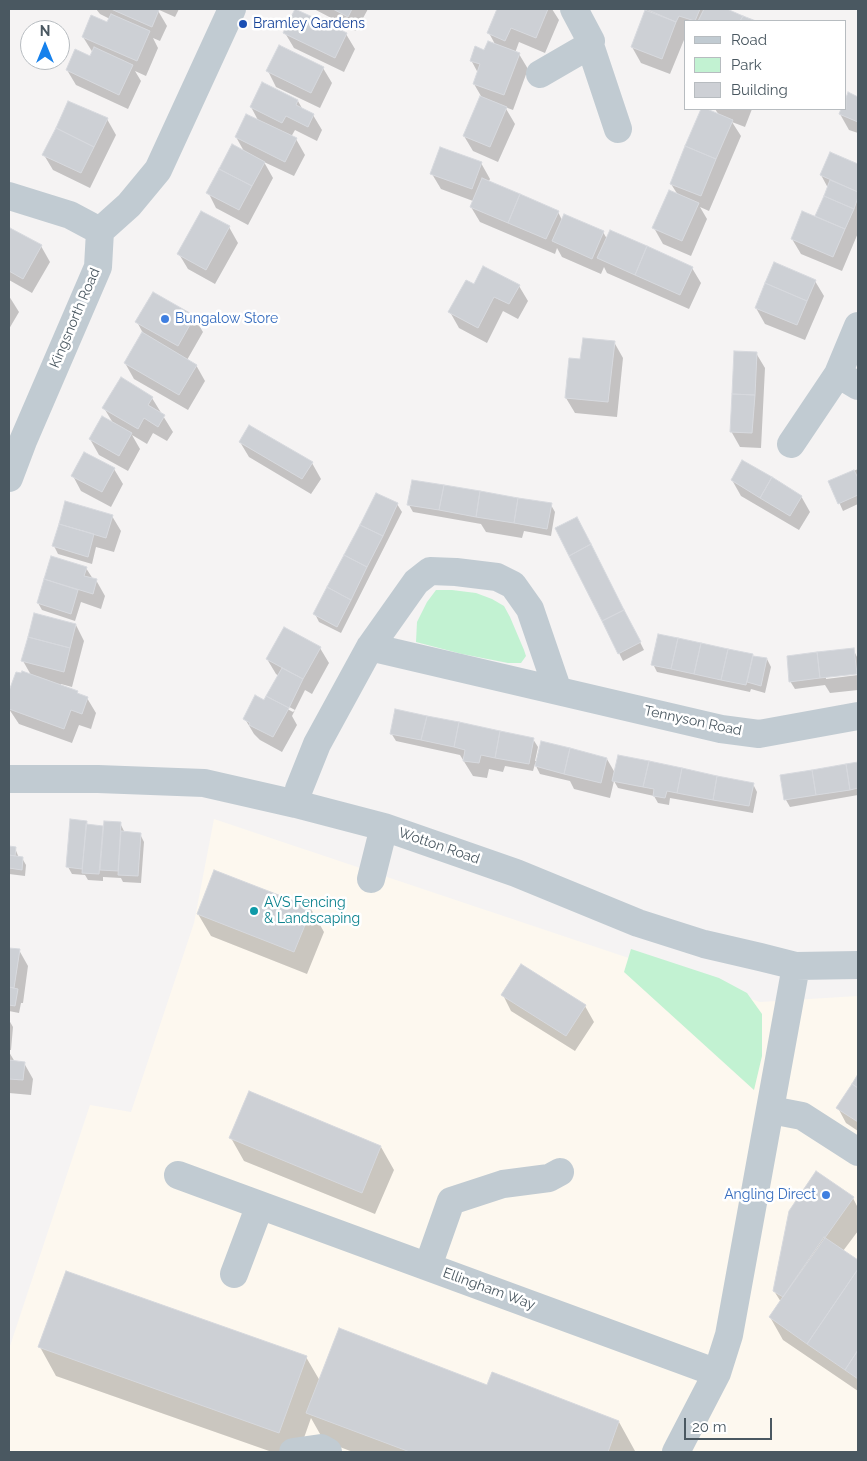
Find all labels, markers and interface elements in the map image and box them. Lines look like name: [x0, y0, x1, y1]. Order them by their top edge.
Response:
place label: Bramley Gardens: [253, 16, 365, 32]
marker: Bramley Gardens: [237, 18, 249, 30]
north arrow: [20, 20, 70, 70]
legend: [684, 20, 847, 110]
text: N: [40, 23, 50, 39]
text: Road: [731, 31, 767, 49]
text: Park: [731, 56, 762, 74]
text: Building: [731, 81, 788, 99]
street label: Kingsnorth Road: [46, 265, 104, 371]
place label: Bungalow Store: [175, 311, 278, 327]
marker: Bungalow Store: [159, 313, 171, 325]
street label: Tennyson Road: [643, 702, 743, 740]
street label: Wotton Road: [396, 824, 482, 868]
place label: AVS Fencing & Landscaping: [264, 895, 360, 928]
marker: AVS Fencing & Landscaping: [248, 905, 260, 917]
place label: Angling Direct: [724, 1187, 816, 1203]
marker: Angling Direct: [820, 1189, 832, 1201]
street label: Ellingham Way: [440, 1264, 538, 1314]
scale bar: [687, 1408, 774, 1440]
text: 20 m: [692, 1418, 727, 1436]

